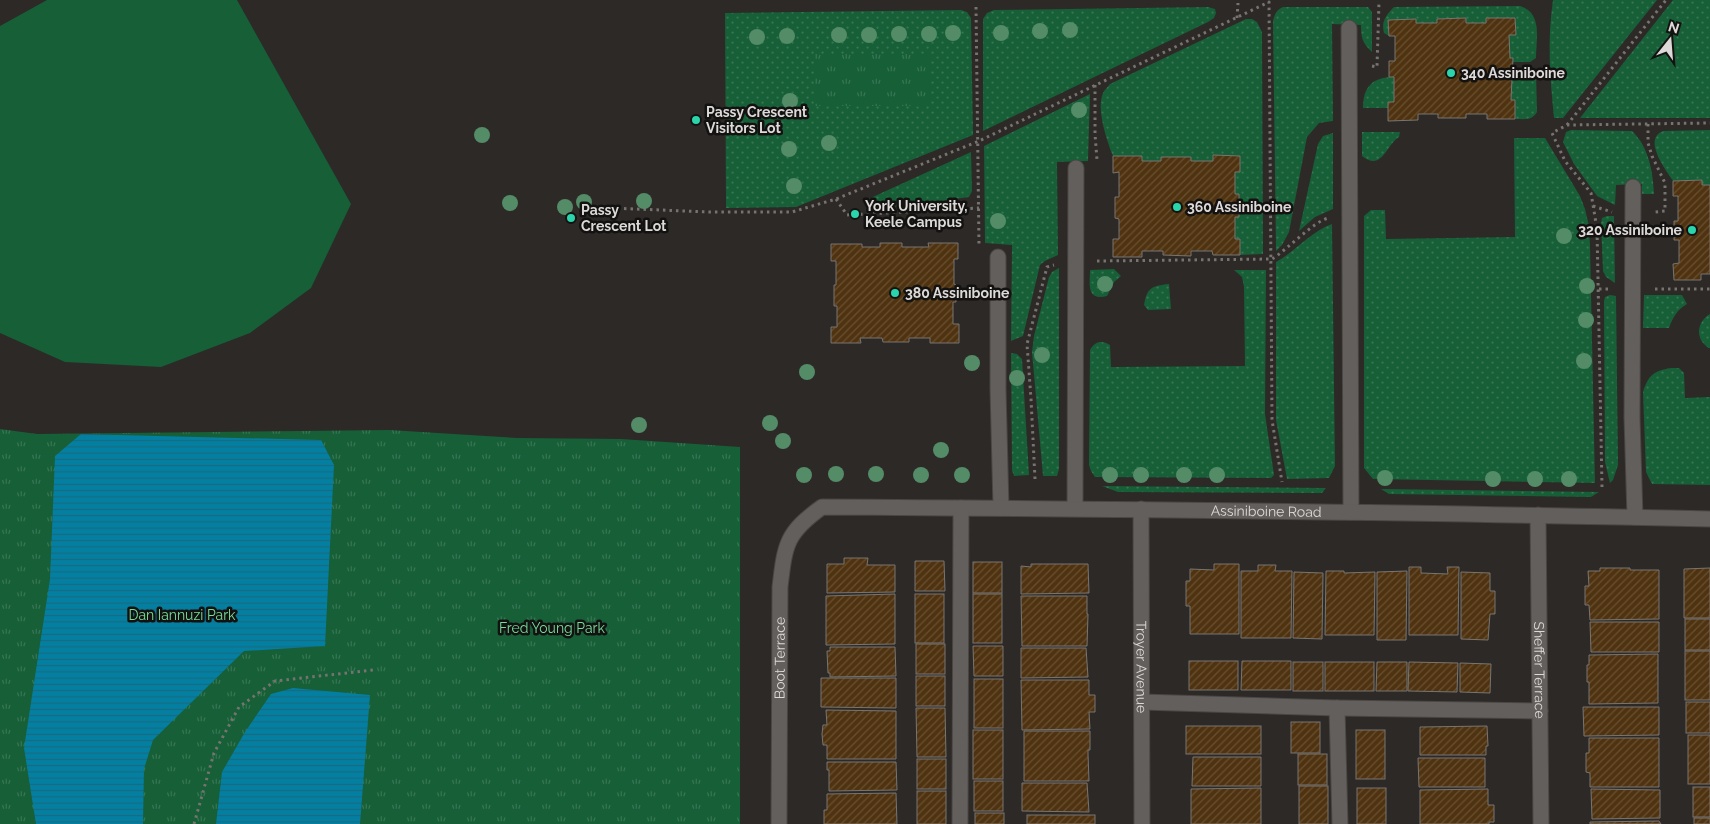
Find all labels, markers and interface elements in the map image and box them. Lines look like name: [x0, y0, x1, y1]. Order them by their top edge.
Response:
north arrow: [1645, 15, 1695, 65]
text: N: [1666, 18, 1681, 37]
place label: 340 Assiniboine: [1461, 65, 1565, 81]
marker: 340 Assiniboine: [1445, 67, 1457, 79]
place label: Passy Crescent Visitors Lot: [706, 104, 808, 136]
marker: Passy Crescent Visitors Lot: [690, 114, 702, 126]
place label: York University, Keele Campus: [865, 198, 968, 230]
place label: 360 Assiniboine: [1187, 199, 1292, 215]
marker: 360 Assiniboine: [1171, 201, 1183, 213]
place label: Passy Crescent Lot: [581, 202, 667, 234]
marker: York University, Keele Campus: [849, 208, 861, 220]
marker: Passy Crescent Lot: [565, 212, 577, 224]
place label: 320 Assiniboine: [1578, 222, 1683, 238]
marker: 320 Assiniboine: [1686, 224, 1698, 236]
place label: 380 Assiniboine: [905, 285, 1010, 301]
marker: 380 Assiniboine: [889, 287, 901, 299]
street label: Assiniboine Road: [1211, 502, 1322, 520]
park label: Dan Iannuzi Park: [128, 607, 236, 623]
street label: Boot Terrace: [772, 617, 788, 699]
park label: Fred Young Park: [499, 620, 606, 636]
street label: Troyer Avenue: [1133, 621, 1150, 713]
street label: Sheffer Terrace: [1531, 621, 1548, 719]

